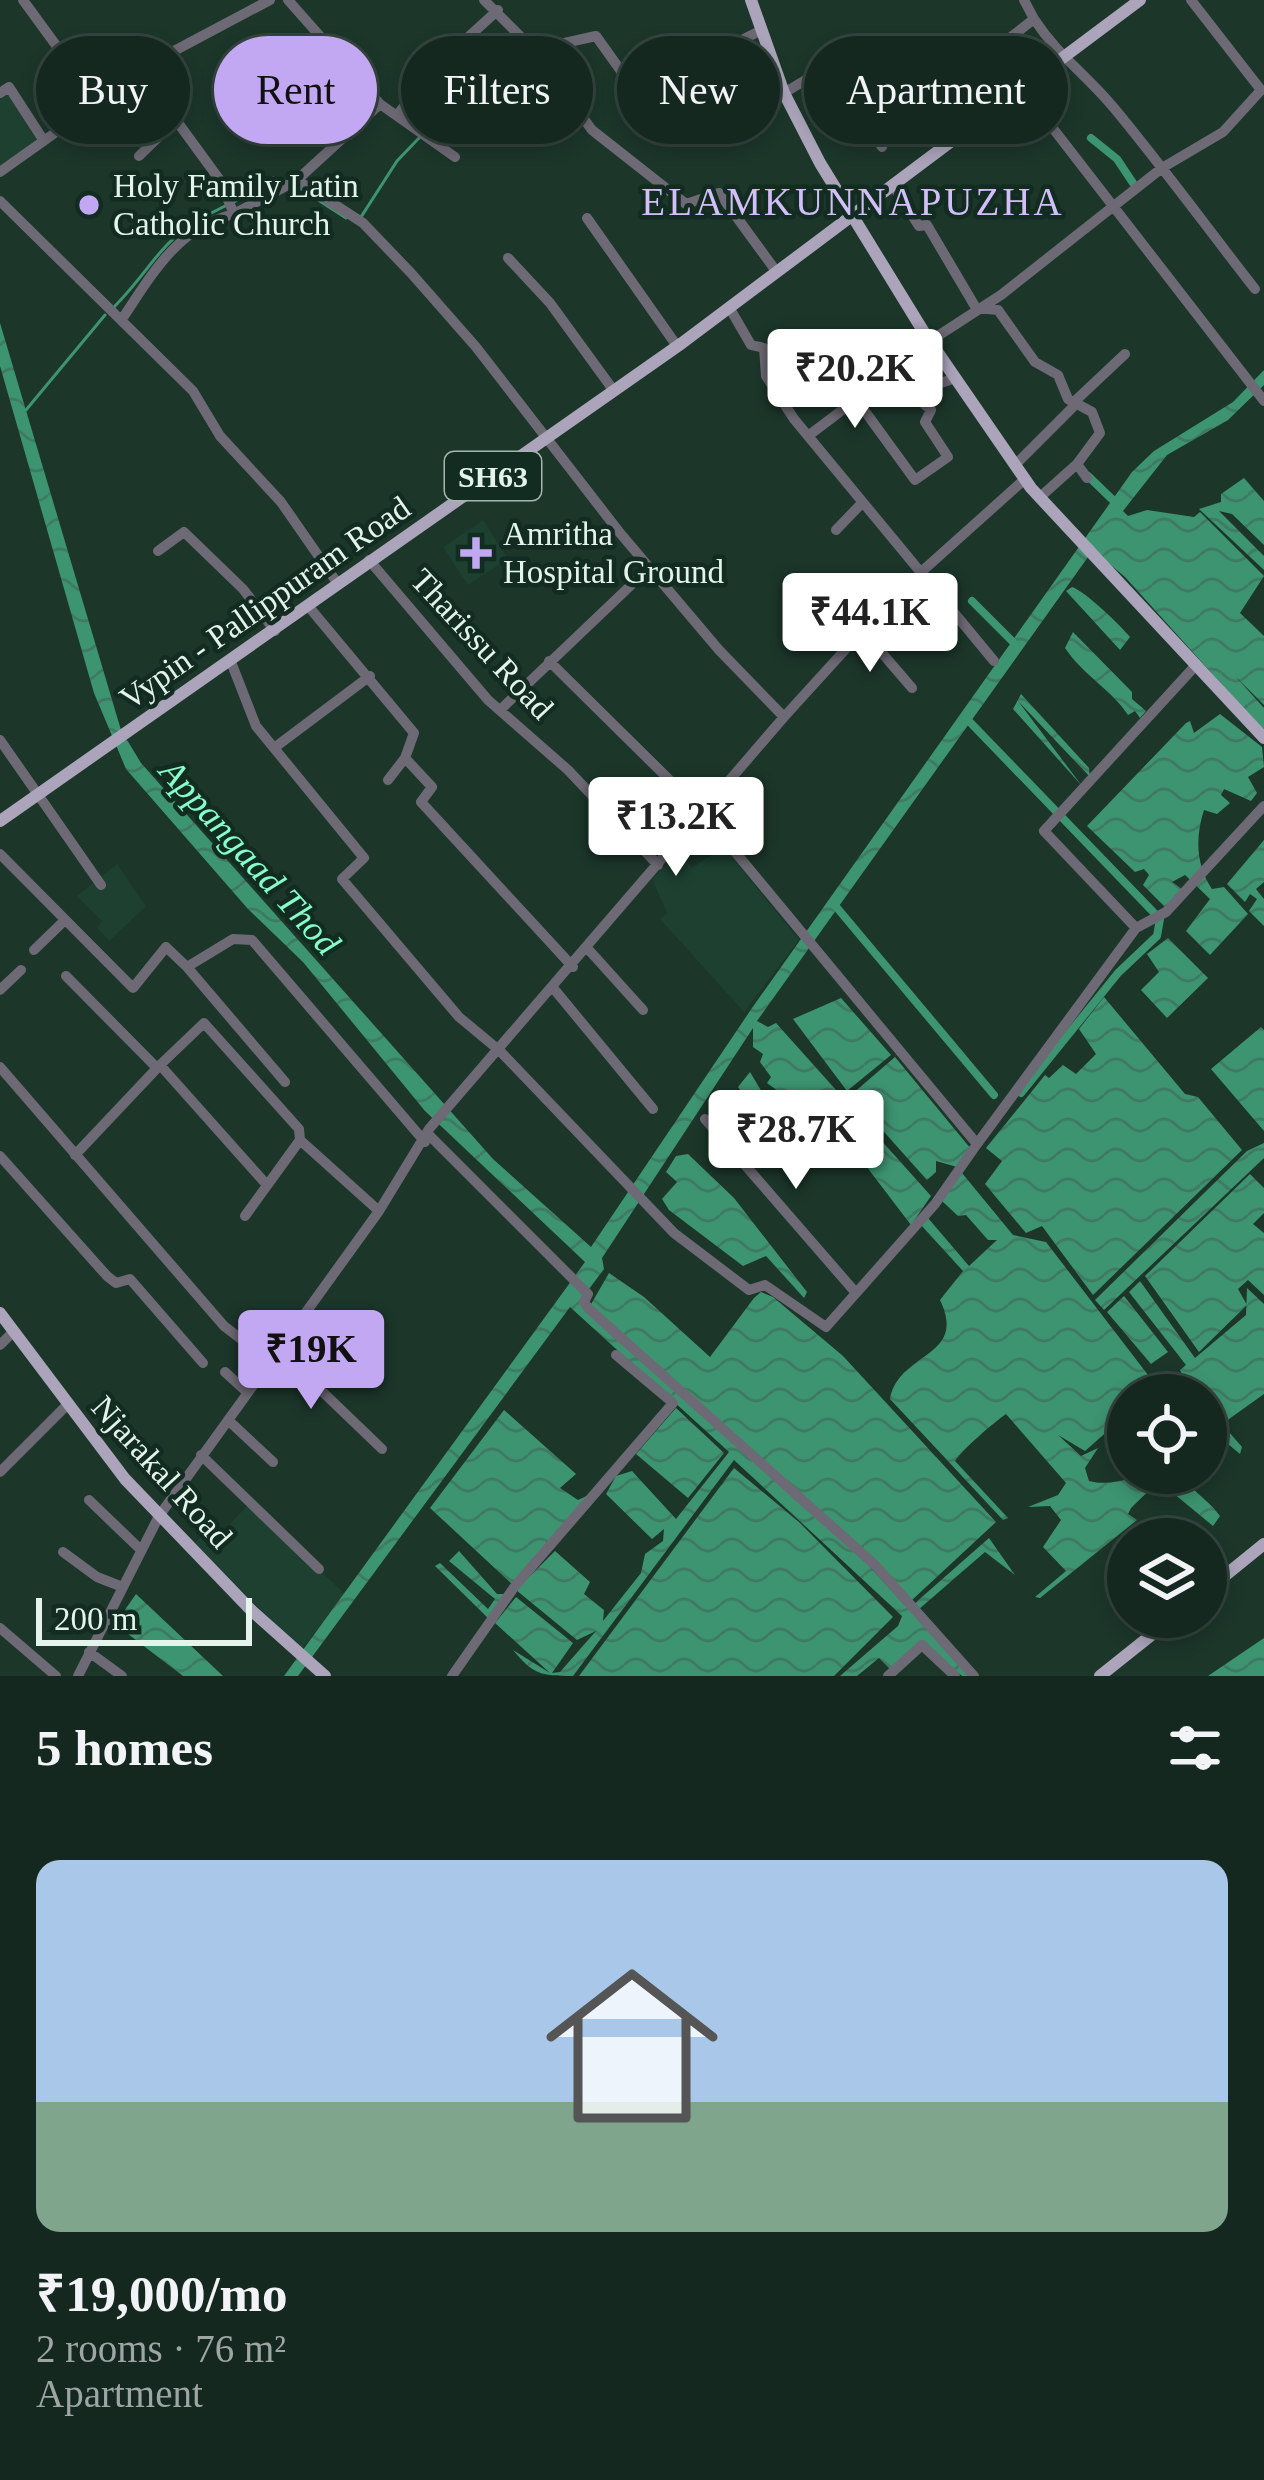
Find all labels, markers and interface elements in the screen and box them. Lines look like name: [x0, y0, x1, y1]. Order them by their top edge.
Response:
chip: Buy: [36, 36, 190, 144]
chip: Rent: [214, 36, 377, 144]
chip: Filters: [401, 36, 593, 144]
chip: New: [617, 36, 780, 144]
chip: Apartment: [804, 36, 1068, 144]
place label: Holy Family Latin Catholic Church: [113, 168, 359, 242]
district label: ELAMKUNNAPUZHA: [641, 180, 1065, 223]
marker: Holy Family Latin Catholic Church: [76, 192, 102, 218]
pin: ₹20.2K: [757, 329, 953, 431]
text: ₹20.2K: [795, 346, 915, 389]
road number: SH63: [445, 452, 541, 500]
street label: Vypin - Pallippuram Road: [113, 489, 417, 717]
place label: Amritha Hospital Ground: [503, 516, 724, 590]
marker: Amritha Hospital Ground: [460, 537, 492, 569]
street label: Tharissu Road: [404, 562, 561, 727]
pin: ₹44.1K: [772, 573, 968, 675]
text: ₹44.1K: [810, 590, 930, 633]
water label: Appangaad Thod: [150, 750, 349, 964]
pin: ₹13.2K: [578, 777, 774, 879]
text: ₹13.2K: [616, 794, 736, 837]
pin: ₹28.7K: [698, 1090, 894, 1192]
text: ₹28.7K: [736, 1107, 856, 1150]
pin: ₹19K: [240, 1310, 382, 1412]
text: ₹19K: [265, 1327, 357, 1370]
map controls: [1107, 1374, 1227, 1638]
button: locate: [1107, 1374, 1227, 1494]
street label: Njarakal Road: [85, 1389, 240, 1556]
button: layers: [1107, 1518, 1227, 1638]
scale bar: [36, 1592, 252, 1645]
text: 200 m: [54, 1601, 137, 1637]
icon: filters: [1162, 1715, 1228, 1781]
text: 5 homes: [36, 1720, 213, 1776]
icon: home: [524, 1938, 740, 2154]
text: ₹19,000/mo: [36, 2266, 288, 2322]
text: 2 rooms · 76 m²: [36, 2327, 286, 2370]
text: Apartment: [36, 2372, 203, 2415]

